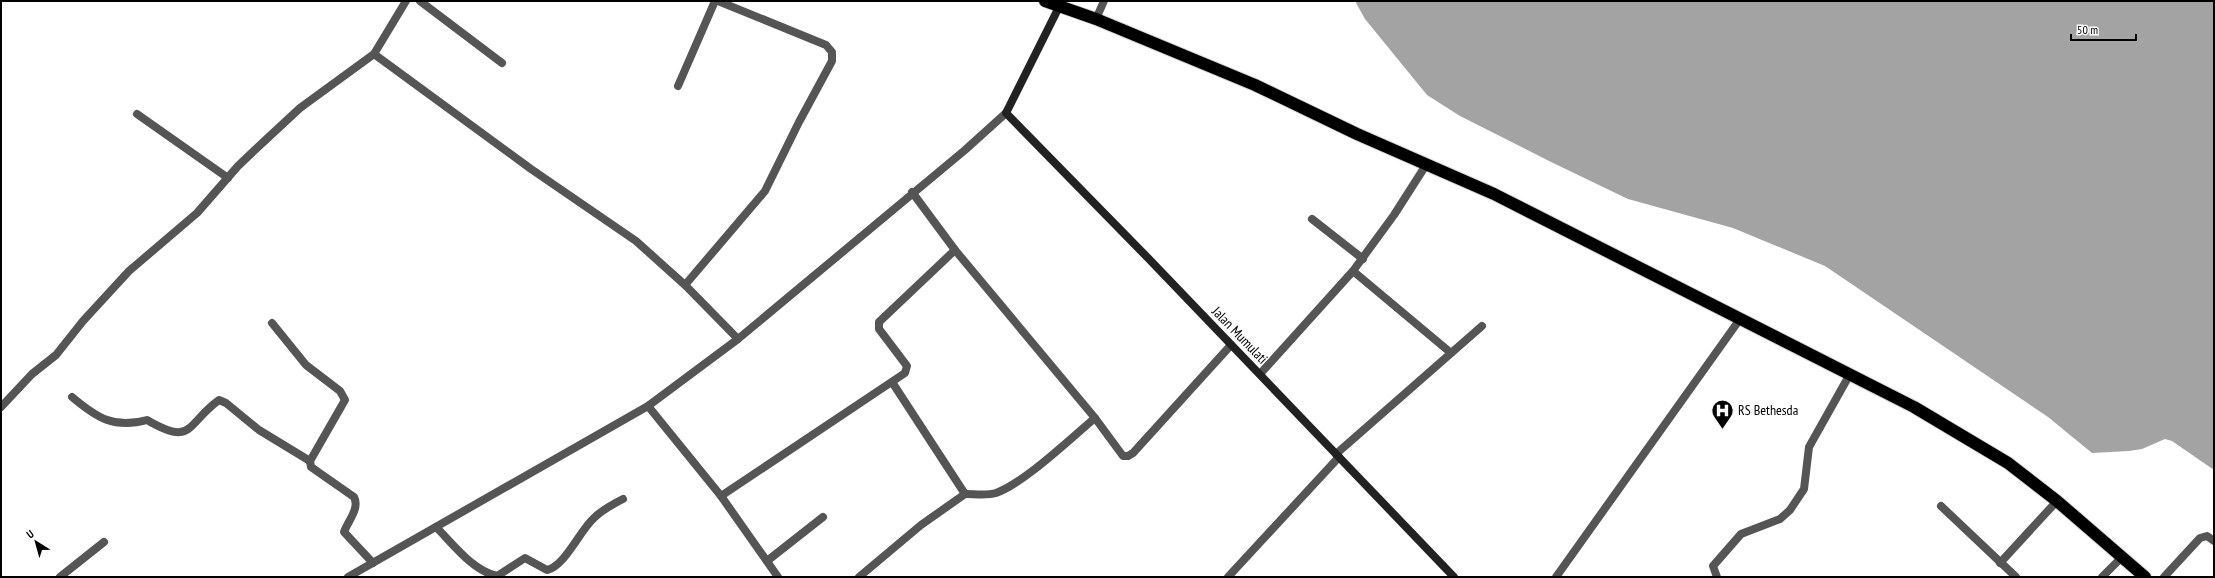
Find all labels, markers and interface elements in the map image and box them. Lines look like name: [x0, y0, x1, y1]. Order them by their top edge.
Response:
scale bar: [2071, 16, 2136, 42]
text: 50 m: [2077, 22, 2098, 37]
street label: Jalan Mumulati: [1208, 302, 1272, 367]
hospital icon: RS Bethesda: [1709, 397, 1735, 430]
place label: RS Bethesda: [1738, 401, 1798, 419]
north arrow: [16, 522, 56, 562]
text: U: [24, 527, 37, 541]

